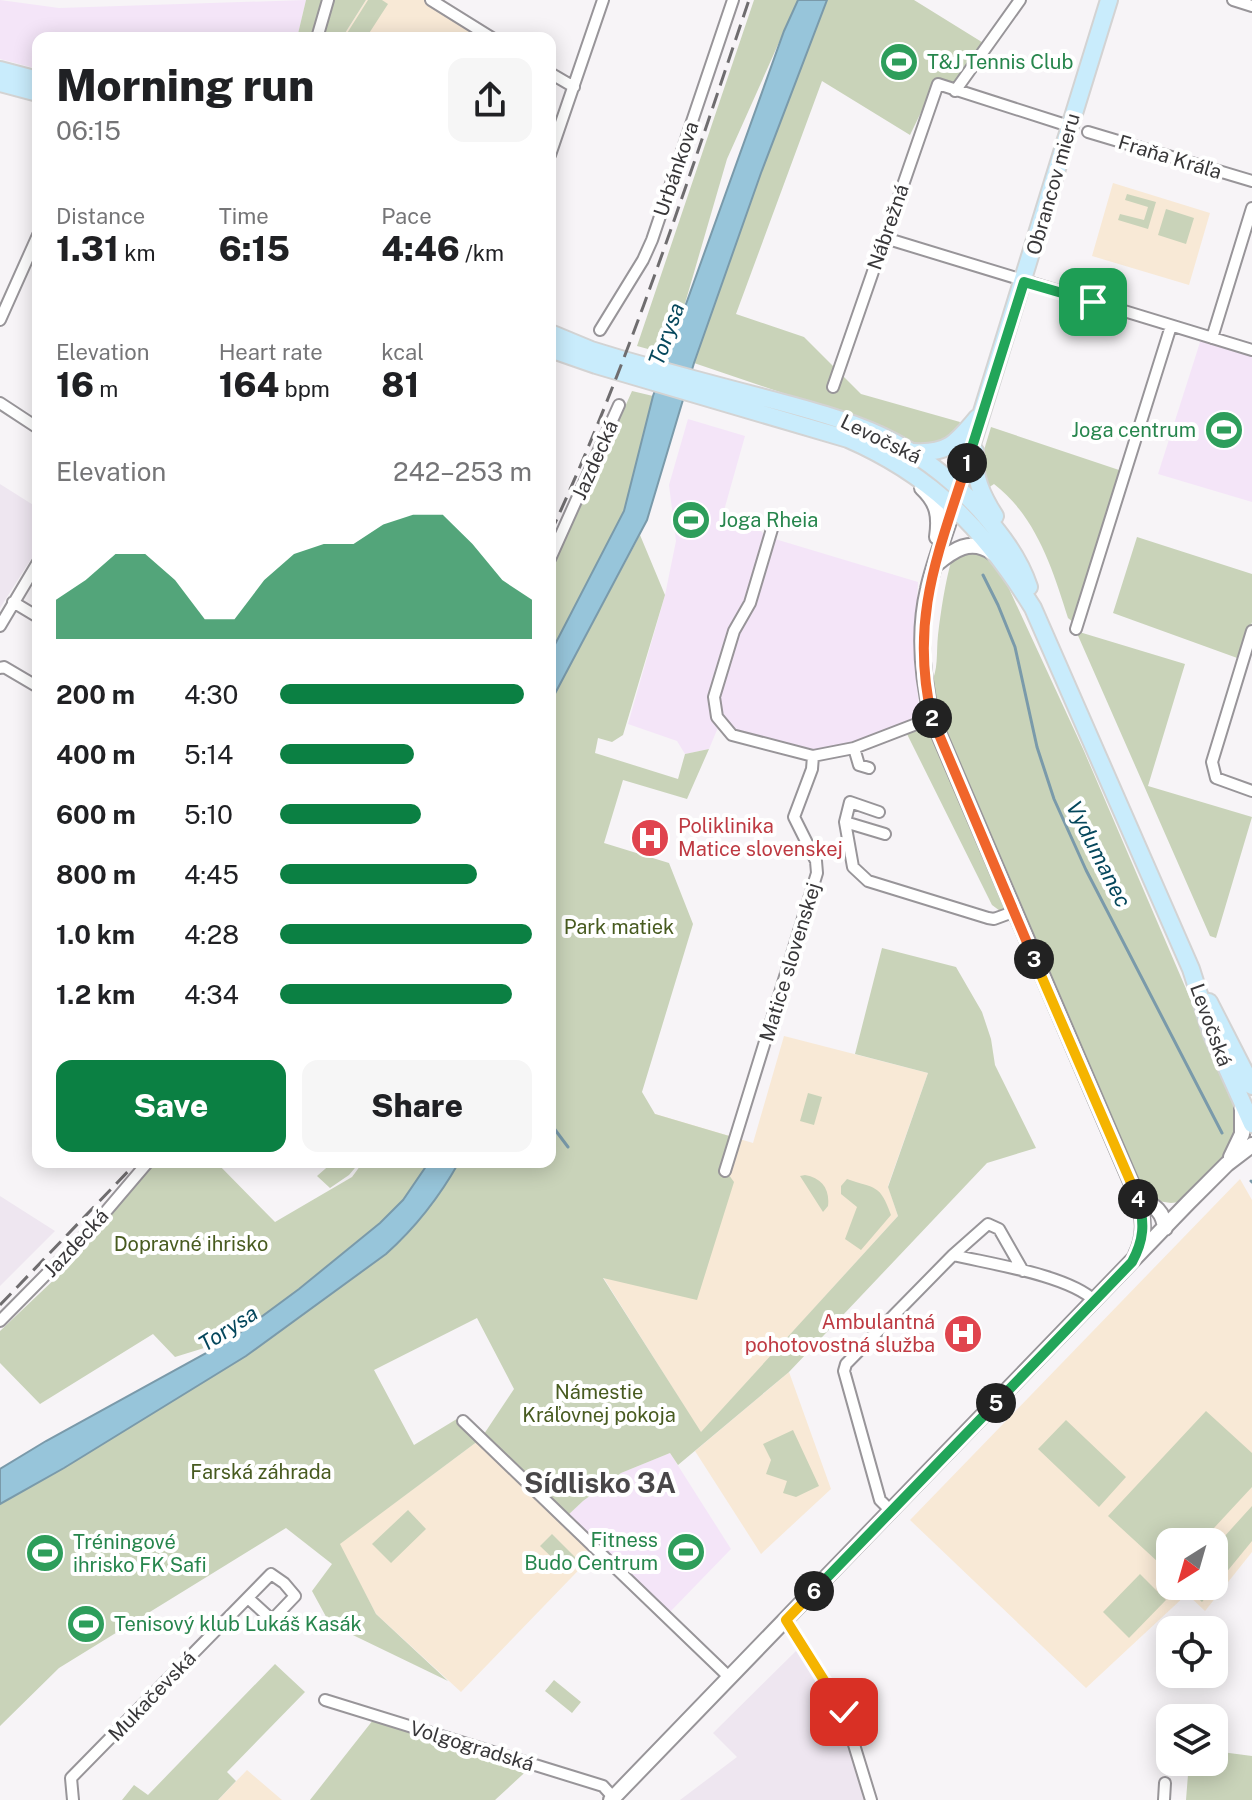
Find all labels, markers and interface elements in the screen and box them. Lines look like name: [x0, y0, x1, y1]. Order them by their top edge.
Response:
sports icon: T&J Tennis Club: [878, 41, 920, 83]
place label: T&J Tennis Club: [927, 50, 1074, 74]
button: share: [448, 58, 532, 142]
text: Morning run: [56, 59, 314, 111]
street label: Obrancov mieru: [1021, 110, 1085, 258]
text: 06:15: [56, 115, 121, 146]
street label: Urbánkova: [649, 118, 703, 220]
street label: Fraňa Kráľa: [1115, 130, 1225, 184]
street label: Nábrežná: [862, 181, 914, 273]
text: Distance: [56, 203, 145, 229]
text: Time: [219, 203, 269, 229]
text: Pace: [381, 203, 432, 229]
text: 1.31: [56, 229, 119, 269]
text: 6:15: [219, 229, 290, 269]
text: 4:46: [381, 229, 460, 269]
text: km: [119, 240, 156, 266]
text: /km: [460, 240, 504, 266]
pin: [1059, 268, 1127, 336]
icon: arrive: [1071, 280, 1115, 324]
water label: Torysa: [643, 299, 689, 369]
text: Elevation: [56, 339, 149, 365]
text: Heart rate: [219, 339, 323, 365]
text: kcal: [381, 339, 424, 365]
text: 16: [56, 365, 94, 405]
text: 164: [219, 365, 279, 405]
text: 81: [381, 365, 419, 405]
text: m: [94, 376, 118, 402]
text: bpm: [279, 376, 330, 402]
street label: Levočská: [837, 409, 925, 469]
sports icon: Joga centrum: [1203, 409, 1245, 451]
street label: Jazdecká: [567, 417, 623, 503]
place label: Joga centrum: [1071, 418, 1196, 442]
pin: 1: [947, 443, 987, 483]
text: 1: [962, 450, 972, 476]
text: Elevation: [56, 456, 166, 487]
text: 242–253 m: [393, 456, 532, 487]
sports icon: Joga Rheia: [670, 499, 712, 541]
place label: Joga Rheia: [719, 508, 818, 532]
text: 200 m: [56, 679, 135, 710]
text: 4:30: [184, 679, 238, 710]
pin: 2: [912, 698, 952, 738]
text: 2: [925, 705, 939, 731]
text: 400 m: [56, 739, 136, 770]
text: 5:14: [184, 739, 233, 770]
water label: Vydumanec: [1061, 796, 1137, 912]
text: 600 m: [56, 799, 136, 830]
text: 5:10: [184, 799, 233, 830]
place label: Poliklinika Matice slovenskej: [678, 814, 843, 861]
hospital icon: Poliklinika Matice slovenskej: [629, 817, 671, 859]
text: 800 m: [56, 859, 136, 890]
text: 4:45: [184, 859, 239, 890]
street label: Matice slovenskej: [754, 880, 826, 1044]
park label: Park matiek: [564, 915, 674, 939]
text: 1.0 km: [56, 919, 135, 950]
text: 4:28: [184, 919, 239, 950]
pin: 3: [1014, 939, 1054, 979]
text: 3: [1027, 946, 1041, 972]
text: 1.2 km: [56, 979, 135, 1010]
text: 4:34: [184, 979, 239, 1010]
street label: Levočská: [1185, 980, 1237, 1070]
button: Save: [56, 1060, 286, 1152]
button: Share: [302, 1060, 532, 1152]
pin: 4: [1118, 1179, 1158, 1219]
text: 4: [1131, 1186, 1145, 1212]
street label: Jazdecká: [38, 1204, 114, 1282]
park label: Dopravné ihrisko: [114, 1232, 268, 1256]
water label: Torysa: [194, 1299, 262, 1357]
place label: Ambulantná pohotovostná služba: [745, 1310, 935, 1357]
hospital icon: Ambulantná pohotovostná služba: [942, 1313, 984, 1355]
park label: Námestie Kráľovnej pokoja: [522, 1380, 676, 1427]
pin: 5: [976, 1383, 1016, 1423]
text: 5: [989, 1390, 1003, 1416]
park label: Farská záhrada: [190, 1460, 332, 1484]
district label: Sídlisko 3A: [524, 1466, 676, 1499]
place label: Fitness Budo Centrum: [524, 1528, 658, 1575]
north arrow: [1156, 1528, 1228, 1600]
map controls: [1156, 1528, 1228, 1776]
place label: Tréningové ihrisko FK Safi: [73, 1530, 207, 1577]
sports icon: Fitness Budo Centrum: [665, 1531, 707, 1573]
sports icon: Tréningové ihrisko FK Safi: [24, 1532, 66, 1574]
pin: 6: [794, 1571, 834, 1611]
text: 6: [807, 1578, 821, 1604]
sports icon: Tenisový klub Lukáš Kasák: [65, 1603, 107, 1645]
place label: Tenisový klub Lukáš Kasák: [114, 1612, 362, 1636]
button: locate: [1156, 1616, 1228, 1688]
street label: Mukačevská: [103, 1646, 201, 1746]
pin: [810, 1678, 878, 1746]
icon: check: [822, 1690, 866, 1734]
button: layers: [1156, 1704, 1228, 1776]
street label: Volgogradská: [407, 1716, 537, 1776]

